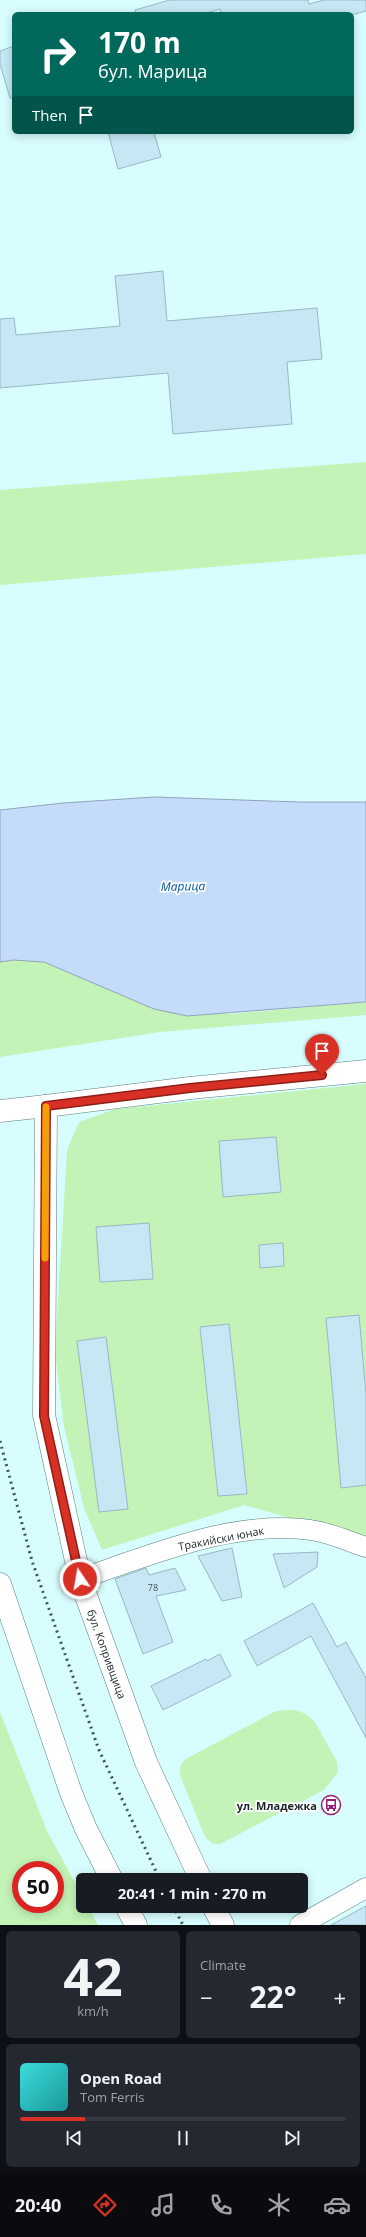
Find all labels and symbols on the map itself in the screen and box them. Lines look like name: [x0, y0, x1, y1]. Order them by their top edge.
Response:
water label: Марица: [161, 877, 206, 895]
pin: [305, 1034, 339, 1075]
street label: Тракийски юнак: [177, 1522, 266, 1554]
position arrow: [59, 1558, 101, 1600]
house number: 78: [148, 1581, 158, 1594]
street label: бул. Копривщица: [84, 1607, 130, 1701]
bus stop icon: ул. Младежка: [320, 1794, 342, 1816]
place label: ул. Младежка: [237, 1798, 317, 1813]
speed limit sign: 50: [12, 1861, 64, 1913]

